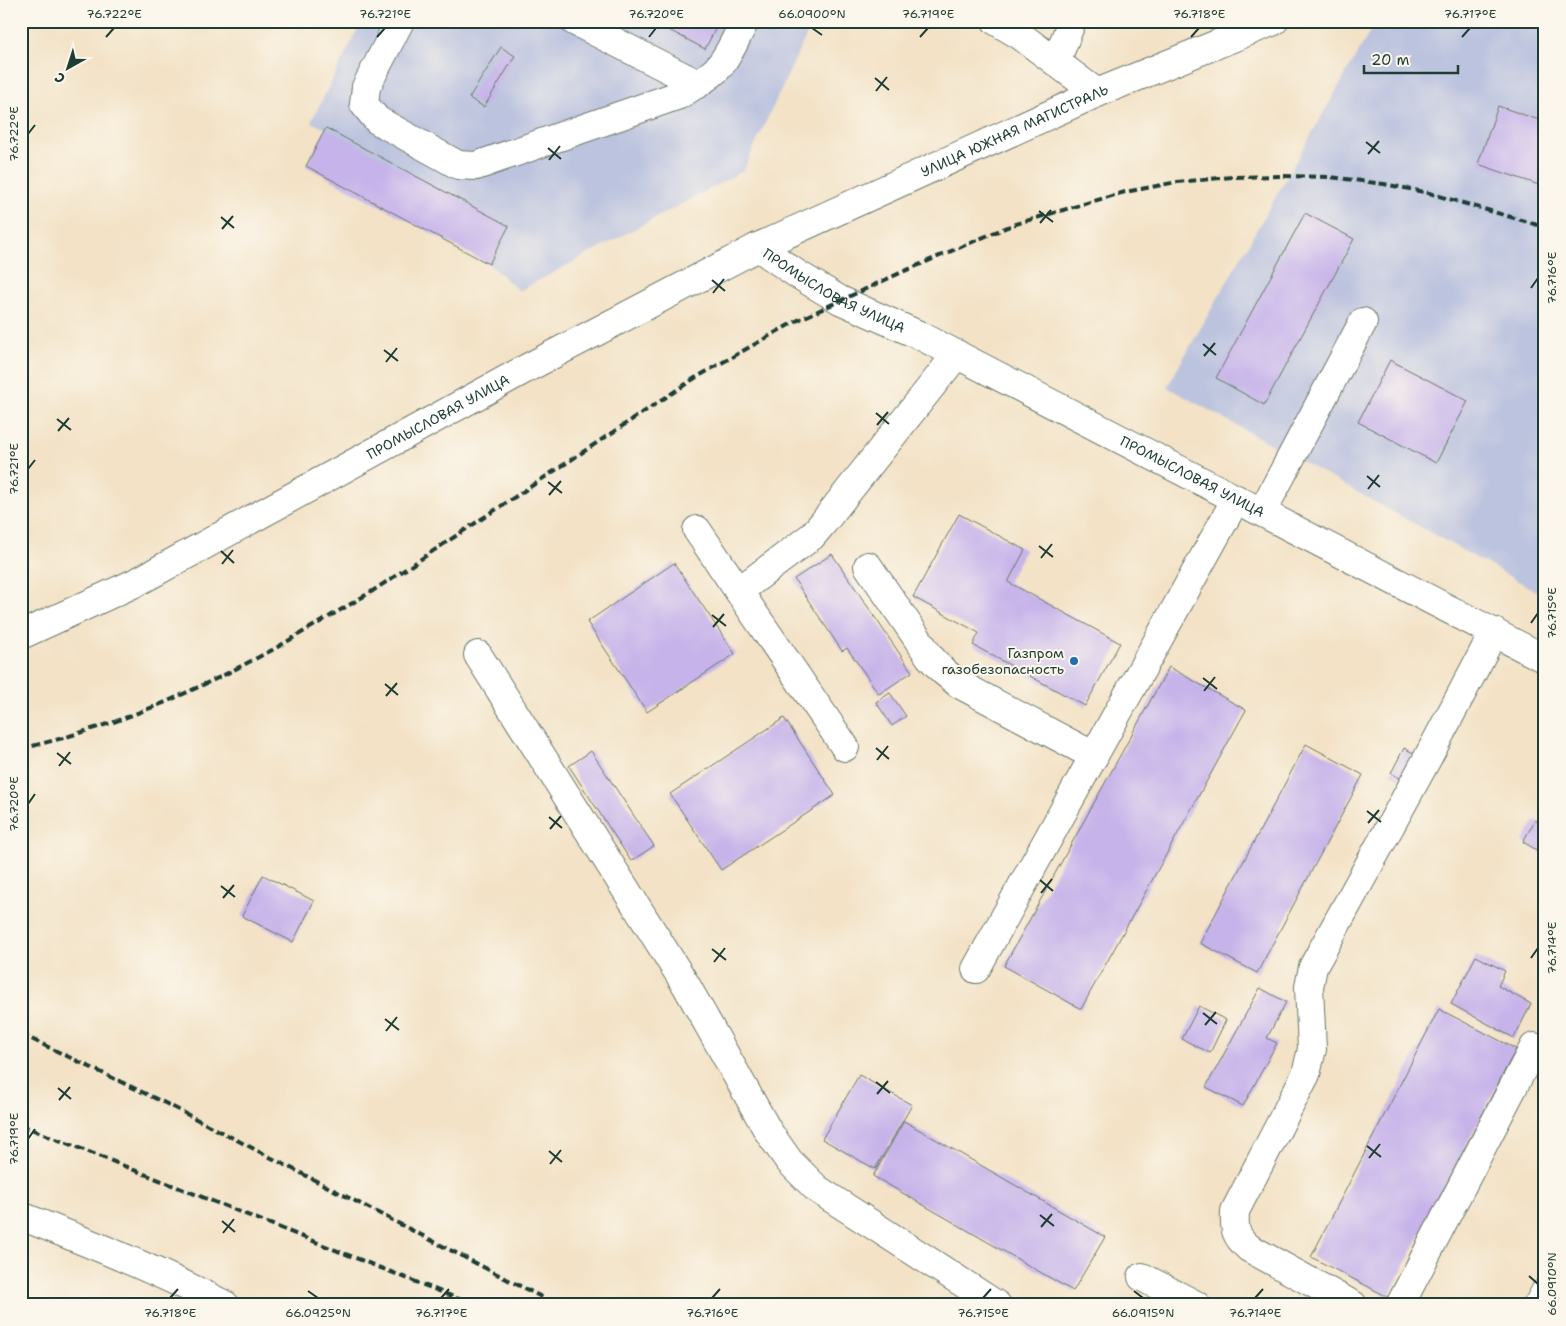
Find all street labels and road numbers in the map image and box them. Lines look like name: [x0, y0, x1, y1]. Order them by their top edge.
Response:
street label: УЛИЦА ЮЖНАЯ МАГИСТРАЛЬ: [918, 80, 1111, 181]
street label: ПРОМЫСЛОВАЯ УЛИЦА: [759, 244, 908, 337]
street label: ПРОМЫСЛОВАЯ УЛИЦА: [364, 370, 513, 463]
street label: ПРОМЫСЛОВАЯ УЛИЦА: [1117, 432, 1268, 521]

